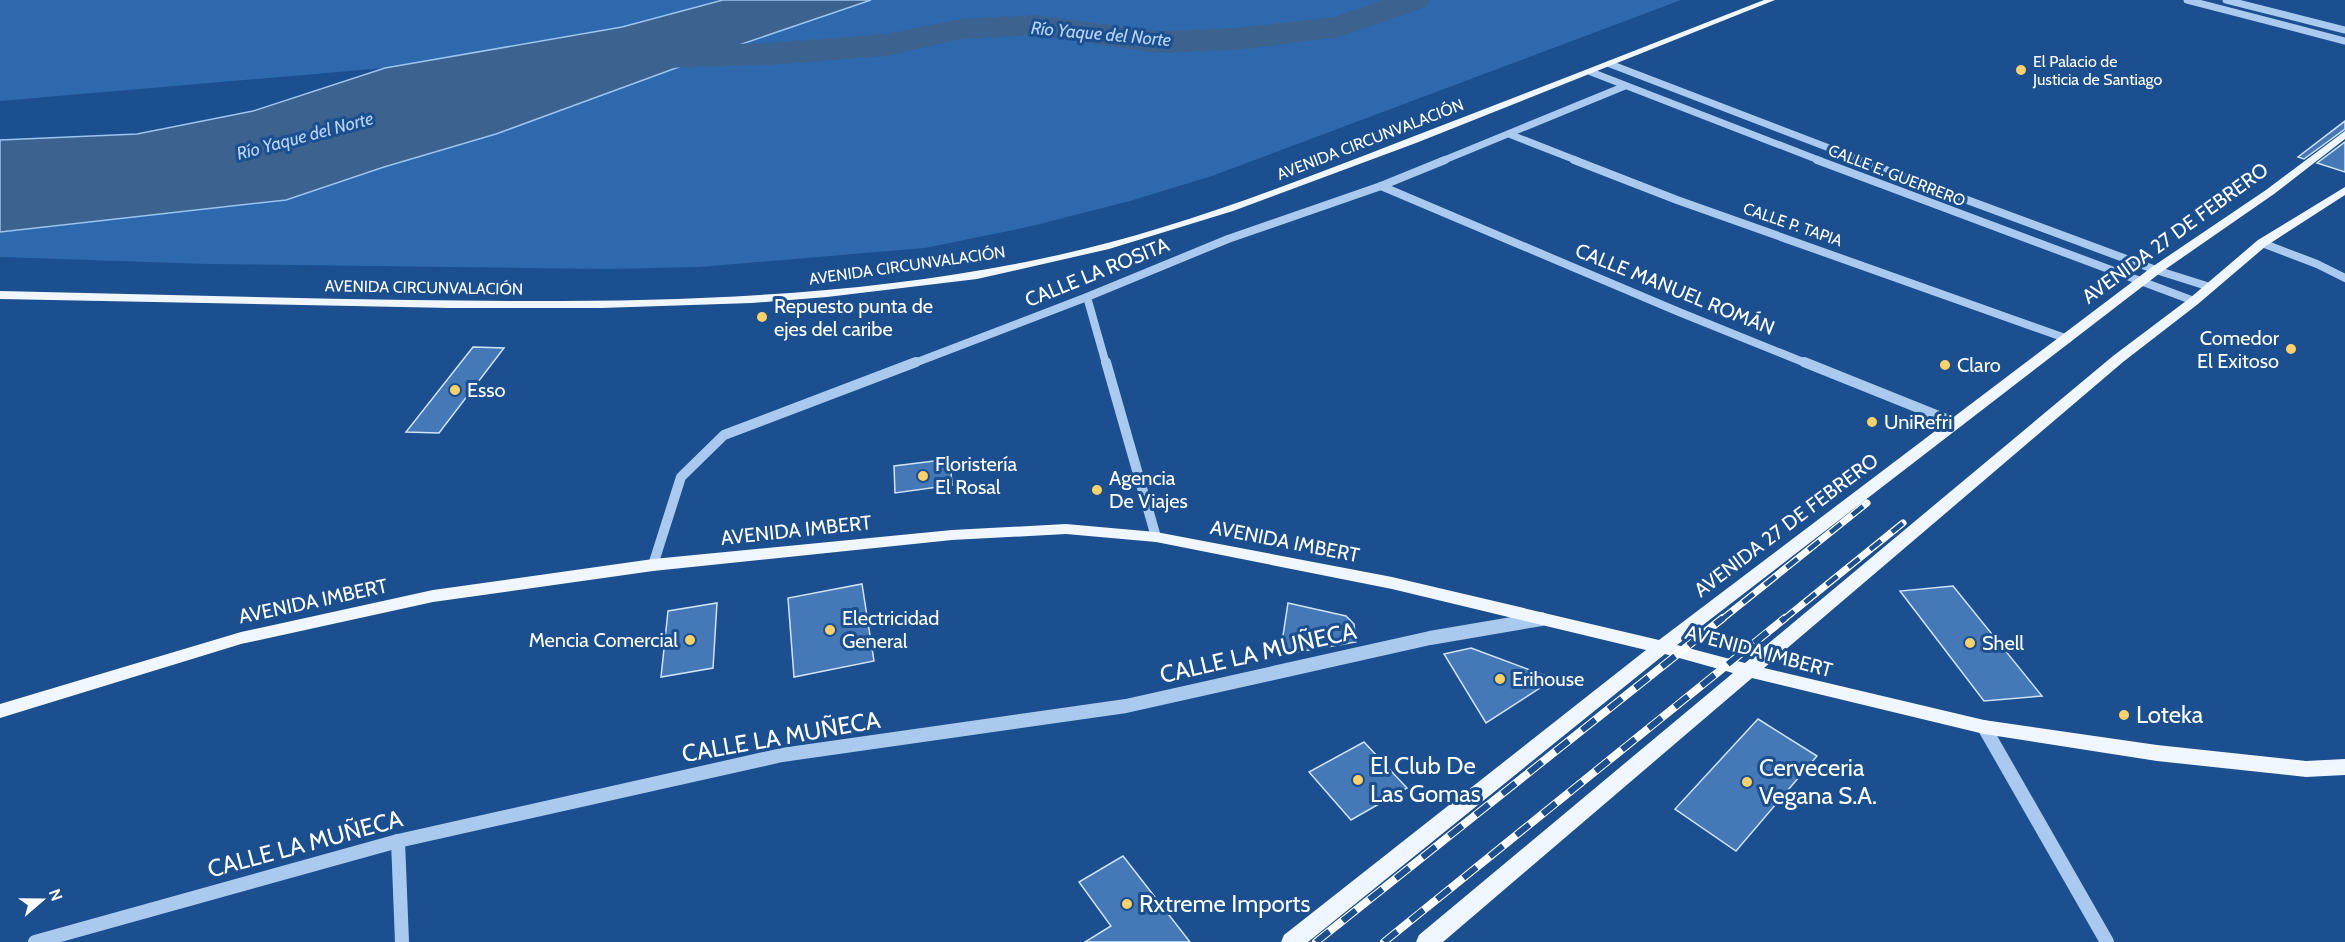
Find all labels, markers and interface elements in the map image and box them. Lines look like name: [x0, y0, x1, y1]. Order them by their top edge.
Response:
water label: Río Yaque del Norte: [1030, 17, 1172, 51]
place label: El Palacio de Justicia de Santiago: [2032, 52, 2163, 89]
marker: El Palacio de Justicia de Santiago: [2014, 63, 2028, 77]
street label: AVENIDA CIRCUNVALACIÓN: [1274, 95, 1466, 184]
water label: Río Yaque del Norte: [234, 107, 376, 165]
street label: CALLE E. GUERRERO: [1826, 141, 1968, 210]
street label: AVENIDA 27 DE FEBRERO: [2077, 157, 2273, 309]
street label: CALLE P. TAPIA: [1741, 199, 1845, 250]
street label: CALLE LA ROSITA: [1021, 232, 1173, 312]
street label: CALLE MANUEL ROMÁN: [1572, 238, 1778, 340]
street label: AVENIDA CIRCUNVALACIÓN: [808, 242, 1007, 289]
street label: AVENIDA CIRCUNVALACIÓN: [325, 276, 523, 299]
place label: Repuesto punta de ejes del caribe: [774, 294, 933, 341]
marker: Repuesto punta de ejes del caribe: [755, 310, 769, 324]
place label: Comedor El Exitoso: [2197, 326, 2280, 373]
marker: Comedor El Exitoso: [2284, 342, 2298, 356]
place label: Claro: [1957, 353, 2001, 377]
marker: Claro: [1938, 358, 1952, 372]
place label: Esso: [467, 378, 506, 402]
marker: Esso: [448, 383, 462, 397]
place label: UniRefri: [1884, 410, 1952, 434]
marker: UniRefri: [1865, 415, 1879, 429]
street label: AVENIDA 27 DE FEBRERO: [1689, 448, 1883, 602]
place label: Floristería El Rosal: [935, 452, 1017, 499]
place label: Agencia De Viajes: [1109, 466, 1188, 513]
marker: Floristería El Rosal: [916, 469, 930, 483]
marker: Agencia De Viajes: [1090, 483, 1104, 497]
street label: AVENIDA IMBERT: [719, 510, 873, 550]
street label: AVENIDA IMBERT: [1208, 515, 1362, 567]
street label: AVENIDA IMBERT: [236, 573, 390, 628]
place label: Electricidad General: [842, 606, 939, 653]
street label: CALLE LA MUÑECA: [1157, 616, 1359, 689]
street label: AVENIDA IMBERT: [1683, 620, 1836, 682]
marker: Electricidad General: [823, 623, 837, 637]
place label: Mencia Comercial: [529, 628, 678, 652]
place label: Shell: [1982, 631, 2024, 655]
marker: Mencia Comercial: [683, 633, 697, 647]
marker: Shell: [1963, 636, 1977, 650]
place label: Erihouse: [1512, 667, 1584, 691]
marker: Erihouse: [1493, 672, 1507, 686]
place label: Loteka: [2136, 700, 2204, 729]
street label: CALLE LA MUÑECA: [680, 705, 882, 768]
marker: Loteka: [2117, 708, 2131, 722]
place label: El Club De Las Gomas: [1370, 751, 1481, 808]
place label: Cerveceria Vegana S.A.: [1759, 753, 1877, 810]
marker: El Club De Las Gomas: [1351, 773, 1365, 787]
marker: Cerveceria Vegana S.A.: [1740, 775, 1754, 789]
street label: CALLE LA MUÑECA: [204, 803, 406, 883]
north arrow: [12, 870, 72, 930]
text: N: [45, 886, 66, 904]
place label: Rxtreme Imports: [1139, 889, 1310, 918]
marker: Rxtreme Imports: [1120, 897, 1134, 911]

